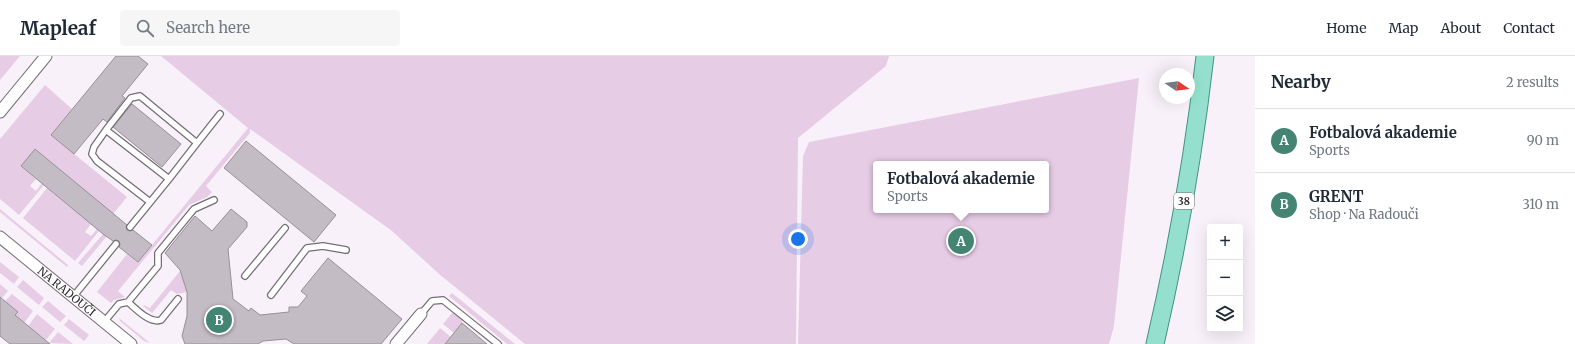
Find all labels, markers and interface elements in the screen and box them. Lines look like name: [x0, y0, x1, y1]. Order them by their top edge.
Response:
search box: [120, 10, 400, 46]
text: Mapleaf: [20, 16, 96, 40]
icon: search: [134, 17, 156, 39]
text: Search here: [166, 18, 250, 37]
text: Home: [1326, 19, 1367, 37]
text: Map: [1389, 19, 1418, 37]
text: About: [1440, 19, 1481, 37]
text: Contact: [1503, 19, 1555, 37]
north arrow: [1159, 68, 1195, 104]
text: Nearby: [1271, 71, 1331, 93]
text: 2 results: [1506, 74, 1559, 91]
text: Fotbalová akademie: [1309, 123, 1457, 142]
text: A: [1279, 132, 1289, 149]
text: 90 m: [1527, 132, 1559, 149]
text: Sports: [1309, 142, 1350, 159]
popup: [873, 161, 1049, 213]
text: Fotbalová akademie: [887, 169, 1035, 188]
text: GRENT: [1309, 187, 1363, 206]
text: Sports: [887, 188, 928, 205]
road number: 38: [1174, 193, 1194, 209]
text: B: [1279, 196, 1289, 213]
text: 310 m: [1522, 196, 1559, 213]
text: Shop · Na Radouči: [1309, 206, 1419, 223]
map controls: [1207, 224, 1243, 332]
button: +: [1207, 224, 1243, 260]
pin: A: [948, 226, 974, 256]
your location: [788, 229, 808, 249]
button: −: [1207, 260, 1243, 296]
street label: NA RADOUČI: [35, 264, 98, 319]
button: layers: [1207, 296, 1243, 332]
pin: B: [206, 305, 232, 335]

